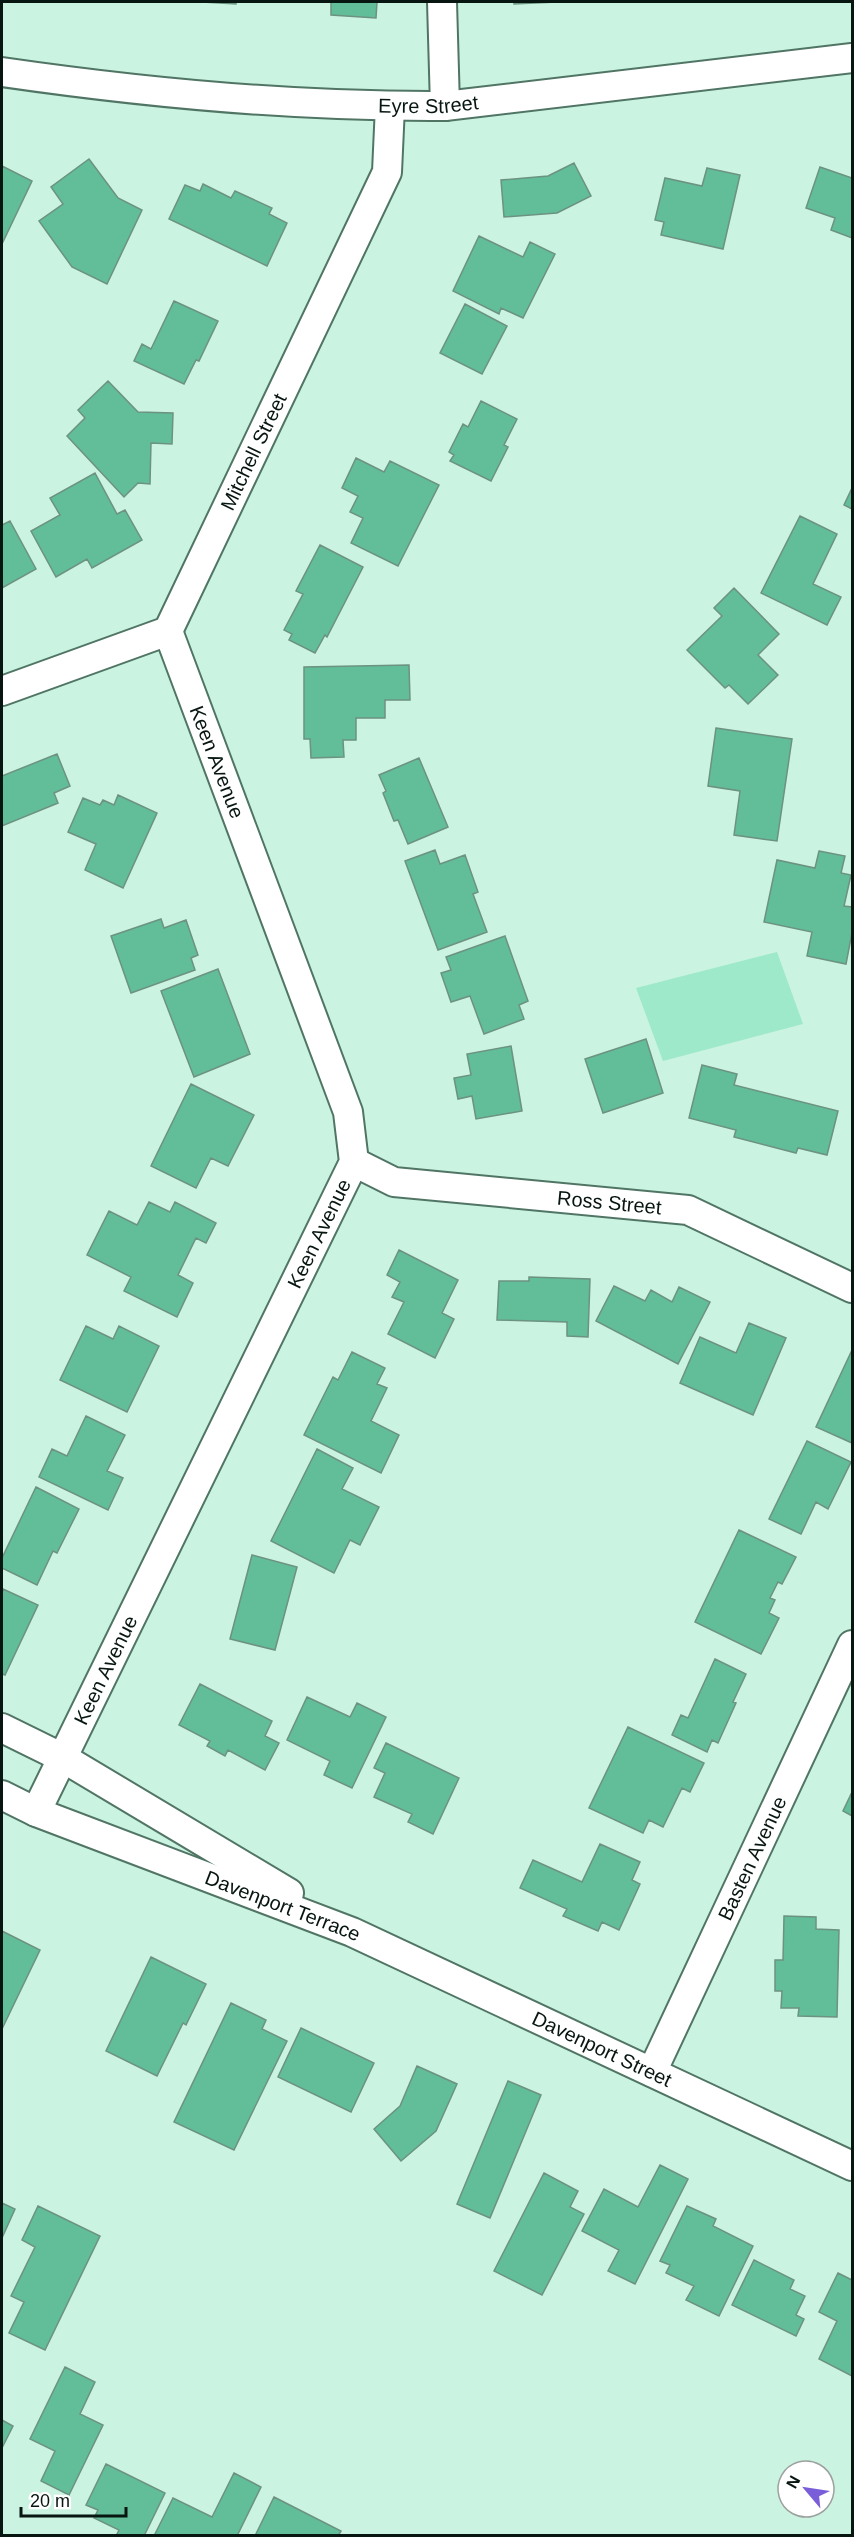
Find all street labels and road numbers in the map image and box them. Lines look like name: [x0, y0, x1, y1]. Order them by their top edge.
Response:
street label: Eyre Street: [378, 91, 480, 117]
street label: Mitchell Street: [216, 390, 291, 514]
street label: Keen Avenue: [185, 703, 249, 821]
street label: Keen Avenue: [283, 1175, 355, 1292]
street label: Ross Street: [556, 1187, 663, 1218]
street label: Keen Avenue: [69, 1612, 141, 1728]
street label: Basten Avenue: [714, 1793, 791, 1924]
street label: Davenport Terrace: [202, 1866, 364, 1945]
street label: Davenport Street: [529, 2007, 676, 2091]

